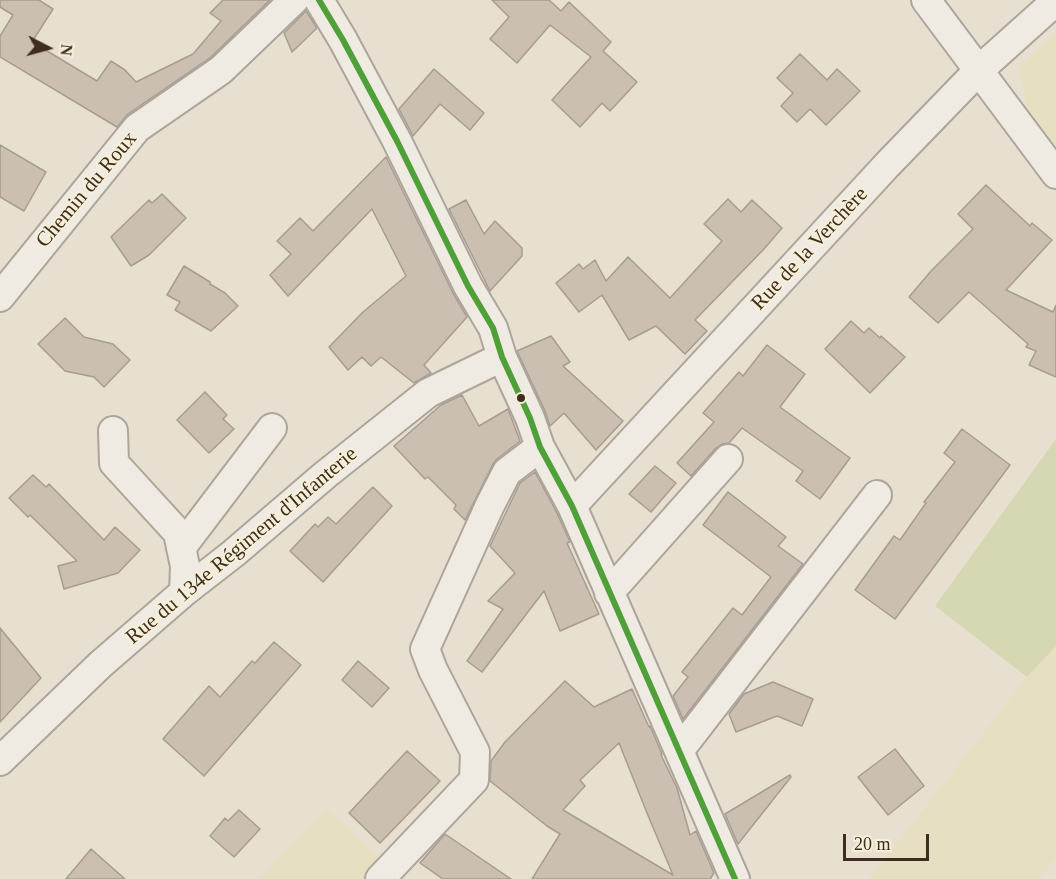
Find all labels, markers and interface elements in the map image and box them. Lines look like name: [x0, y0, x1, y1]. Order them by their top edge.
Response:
north arrow: [18, 18, 78, 78]
text: N: [57, 43, 75, 57]
street label: Chemin du Roux: [31, 127, 143, 253]
street label: Rue de la Verchère: [747, 182, 873, 316]
unlabelled marker: [515, 392, 527, 404]
street label: Rue du 134e Régiment d'Infanterie: [121, 442, 363, 650]
scale bar: [846, 822, 932, 860]
text: 20 m: [854, 834, 891, 854]

